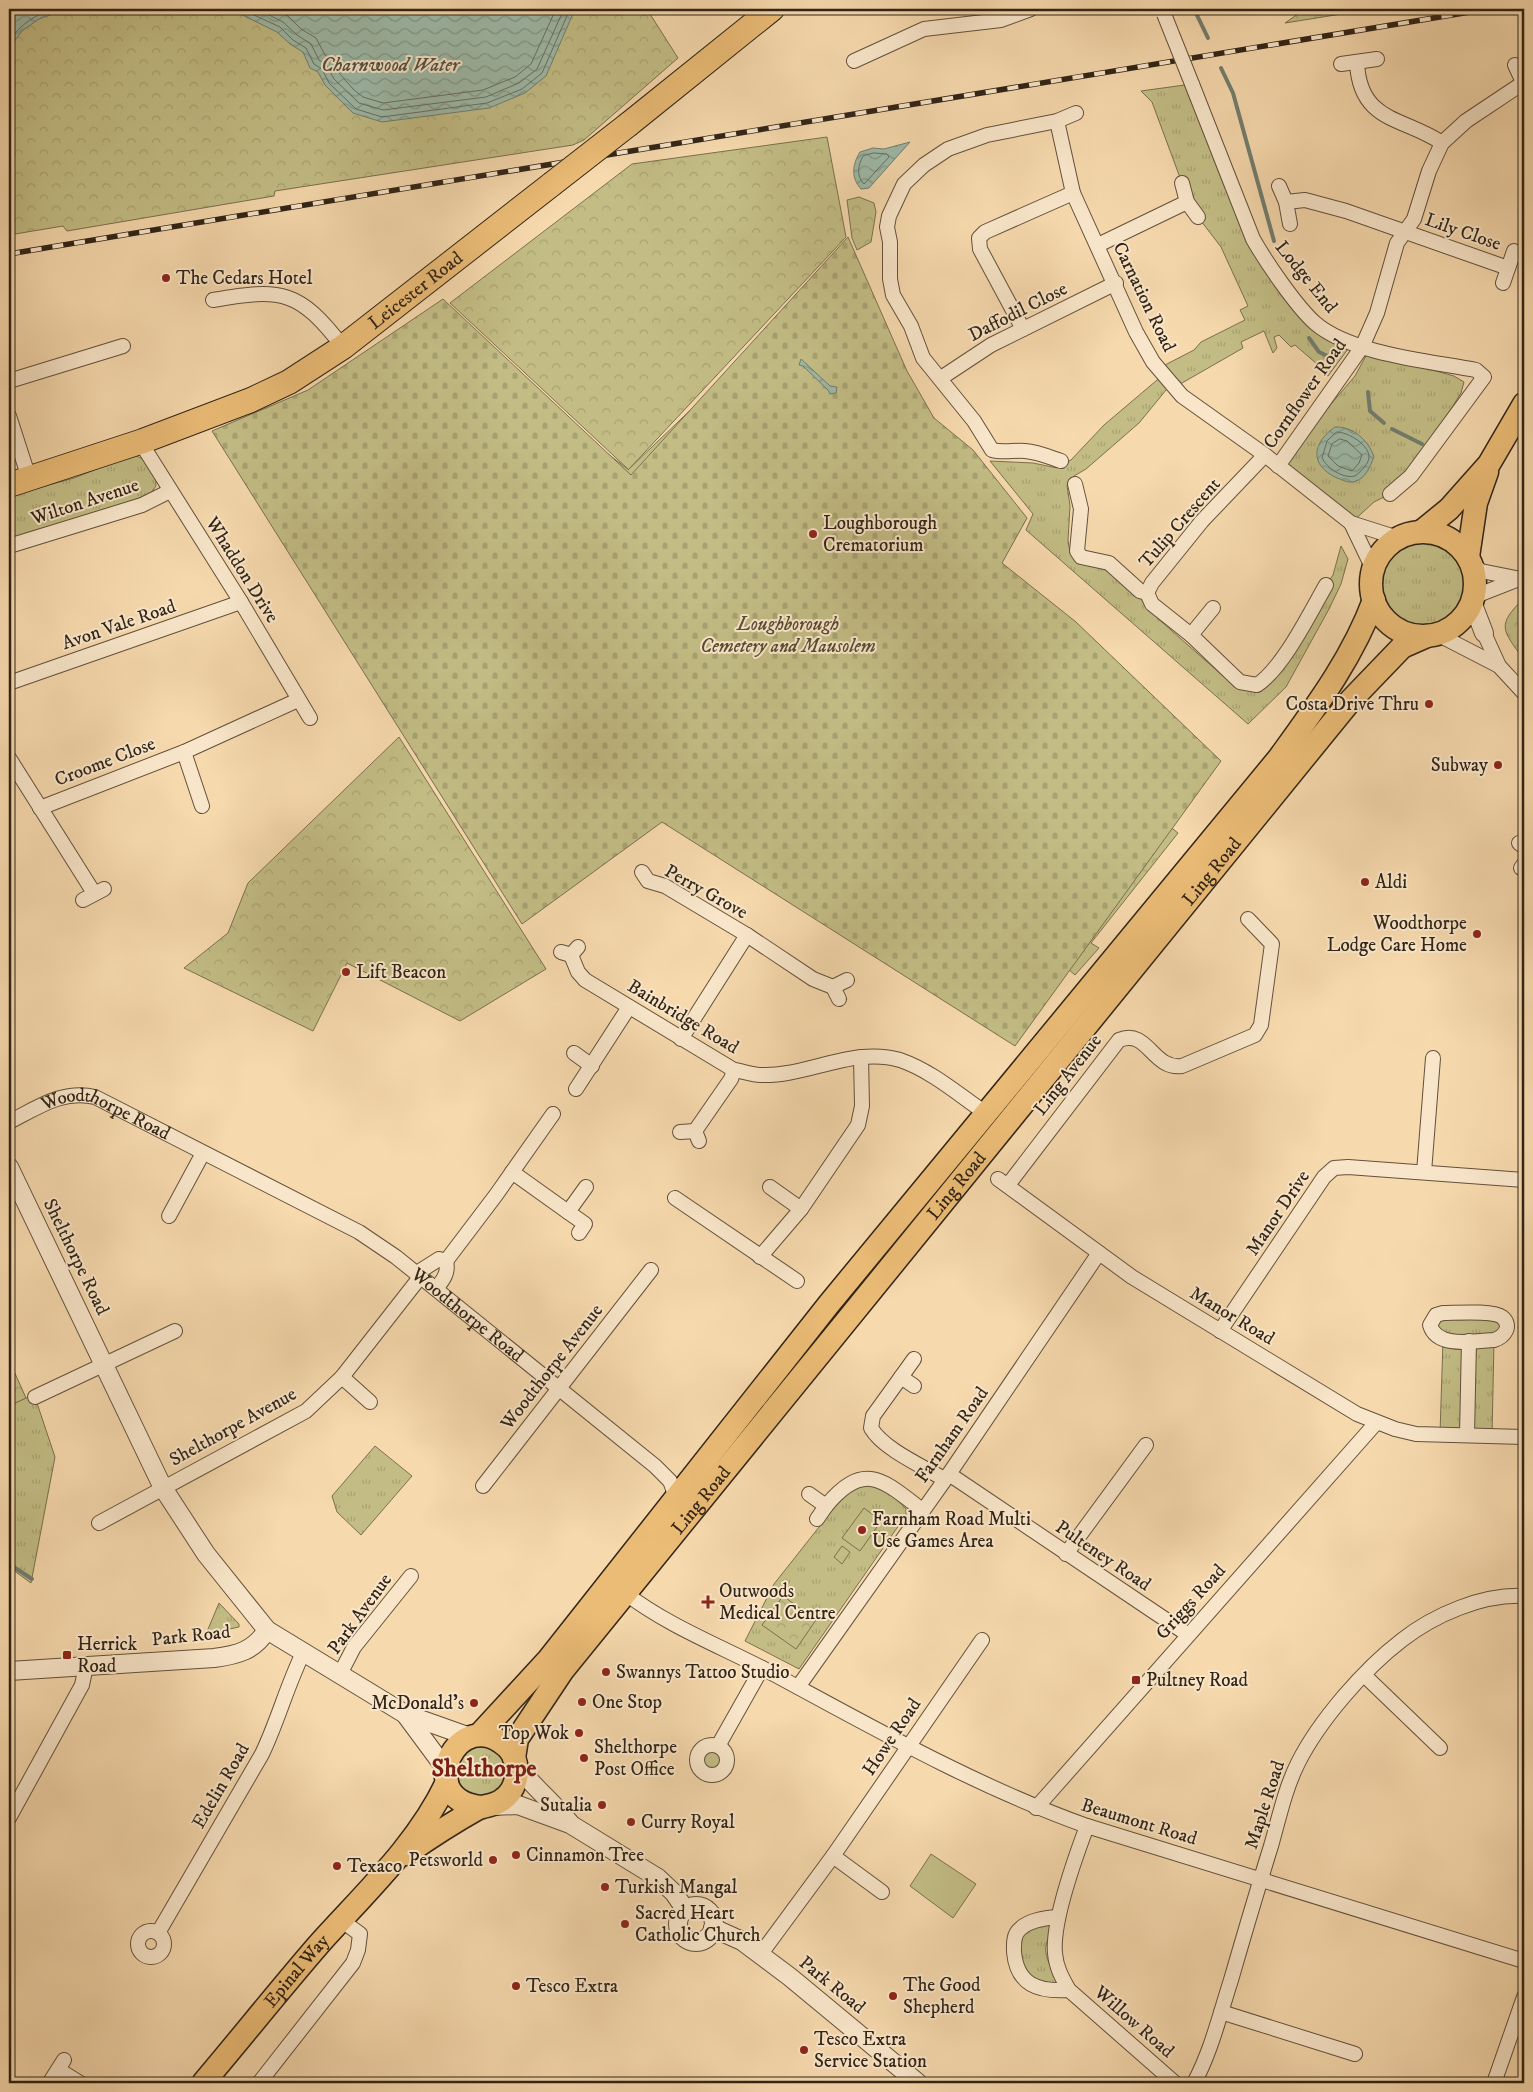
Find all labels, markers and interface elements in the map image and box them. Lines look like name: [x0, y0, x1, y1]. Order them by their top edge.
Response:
water label: Charnwood Water: [321, 53, 461, 78]
street label: Lily Close: [1422, 208, 1504, 256]
street label: Lodge End: [1270, 236, 1342, 318]
street label: Carnation Road: [1108, 238, 1181, 356]
street label: Leicester Road: [364, 246, 468, 334]
place label: The Cedars Hotel: [176, 267, 313, 290]
marker: The Cedars Hotel: [160, 272, 172, 284]
street label: Daffodil Close: [965, 277, 1071, 347]
street label: Cornflower Road: [1259, 334, 1352, 454]
street label: Tulip Crescent: [1135, 473, 1225, 573]
street label: Wilton Avenue: [27, 474, 142, 531]
street label: Whaddon Drive: [200, 512, 284, 627]
place label: Loughborough Crematorium: [823, 512, 937, 557]
marker: Loughborough Crematorium: [807, 528, 819, 540]
street label: Avon Vale Road: [59, 595, 180, 655]
park label: Loughborough Cemetery and Mausolem: [700, 613, 876, 658]
place label: Costa Drive Thru: [1286, 693, 1419, 716]
marker: Costa Drive Thru: [1423, 698, 1435, 710]
street label: Croome Close: [51, 732, 159, 792]
place label: Subway: [1431, 754, 1489, 777]
marker: Subway: [1492, 759, 1504, 771]
street label: Ling Road: [1177, 832, 1247, 910]
street label: Perry Grove: [660, 860, 752, 924]
place label: Aldi: [1375, 871, 1407, 894]
marker: Aldi: [1359, 876, 1371, 888]
place label: Woodthorpe Lodge Care Home: [1327, 912, 1467, 957]
marker: Woodthorpe Lodge Care Home: [1471, 928, 1483, 940]
place label: Lift Beacon: [356, 961, 446, 984]
marker: Lift Beacon: [340, 966, 352, 978]
street label: Bainbridge Road: [623, 975, 743, 1059]
street label: Ling Avenue: [1029, 1030, 1107, 1120]
street label: Woodthorpe Road: [37, 1084, 175, 1145]
street label: Ling Road: [922, 1147, 991, 1225]
street label: Manor Drive: [1241, 1166, 1315, 1260]
street label: Shelthorpe Road: [38, 1195, 114, 1319]
street label: Woodthorpe Road: [406, 1262, 529, 1367]
street label: Manor Road: [1185, 1282, 1279, 1351]
street label: Woodthorpe Avenue: [495, 1300, 608, 1435]
street label: Shelthorpe Avenue: [165, 1382, 301, 1471]
street label: Farnham Road: [910, 1382, 994, 1487]
street label: Ling Road: [666, 1461, 736, 1539]
place label: Farnham Road Multi Use Games Area: [872, 1508, 1031, 1553]
street label: Pulteney Road: [1051, 1516, 1155, 1597]
marker: Farnham Road Multi Use Games Area: [856, 1524, 868, 1536]
street label: Griggs Road: [1151, 1559, 1231, 1644]
street label: Park Avenue: [323, 1569, 397, 1659]
place label: Outwoods Medical Centre: [719, 1580, 836, 1625]
marker: Outwoods Medical Centre: [701, 1595, 715, 1609]
street label: Park Road: [151, 1620, 232, 1652]
place label: Herrick Road: [77, 1633, 138, 1678]
marker: Herrick Road: [61, 1649, 73, 1661]
place label: Swannys Tattoo Studio: [616, 1661, 790, 1684]
marker: Swannys Tattoo Studio: [600, 1666, 612, 1678]
place label: Pultney Road: [1146, 1669, 1249, 1692]
marker: Pultney Road: [1130, 1674, 1142, 1686]
place label: One Stop: [592, 1691, 662, 1714]
place label: McDonald's: [371, 1692, 464, 1715]
street label: Howe Road: [858, 1694, 927, 1780]
marker: One Stop: [576, 1696, 588, 1708]
marker: McDonald's: [468, 1697, 480, 1709]
place label: Top Wok: [499, 1722, 570, 1745]
marker: Top Wok: [573, 1727, 585, 1739]
place label: Shelthorpe Post Office: [594, 1736, 677, 1781]
street label: Edelin Road: [187, 1739, 255, 1833]
marker: Shelthorpe Post Office: [578, 1752, 590, 1764]
district label: Shelthorpe: [432, 1754, 536, 1784]
street label: Maple Road: [1240, 1757, 1290, 1852]
street label: Beaumont Road: [1078, 1793, 1200, 1851]
place label: Sutalia: [540, 1794, 592, 1817]
marker: Sutalia: [596, 1799, 608, 1811]
place label: Curry Royal: [641, 1811, 735, 1834]
marker: Curry Royal: [625, 1816, 637, 1828]
place label: Cinnamon Tree: [526, 1844, 644, 1867]
place label: Petsworld: [408, 1849, 484, 1872]
marker: Cinnamon Tree: [510, 1849, 522, 1861]
marker: Petsworld: [487, 1854, 499, 1866]
place label: Texaco: [347, 1855, 402, 1878]
marker: Texaco: [331, 1860, 343, 1872]
place label: Turkish Mangal: [615, 1876, 738, 1899]
marker: Turkish Mangal: [599, 1881, 611, 1893]
place label: Sacred Heart Catholic Church: [635, 1902, 761, 1947]
marker: Sacred Heart Catholic Church: [619, 1918, 631, 1930]
street label: Epinal Way: [259, 1929, 335, 2012]
street label: Park Road: [794, 1951, 870, 2019]
place label: The Good Shepherd: [903, 1974, 981, 2019]
place label: Tesco Extra: [526, 1975, 618, 1998]
marker: Tesco Extra: [510, 1980, 522, 1992]
street label: Willow Road: [1089, 1980, 1179, 2063]
marker: The Good Shepherd: [887, 1990, 899, 2002]
place label: Tesco Extra Service Station: [814, 2028, 927, 2073]
marker: Tesco Extra Service Station: [798, 2044, 810, 2056]

